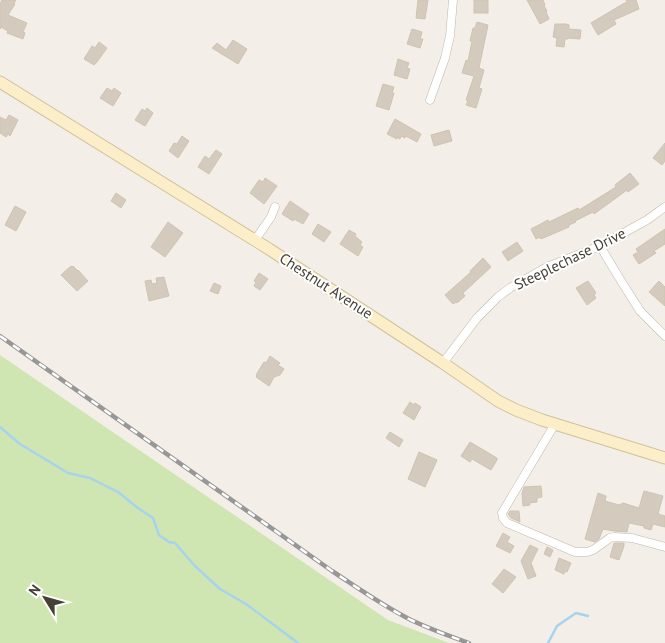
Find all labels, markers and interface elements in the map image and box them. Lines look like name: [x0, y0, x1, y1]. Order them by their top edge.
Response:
street label: Steeplechase Drive: [511, 223, 629, 294]
street label: Chestnut Avenue: [276, 248, 377, 323]
north arrow: [20, 573, 70, 623]
text: N: [25, 581, 45, 599]

